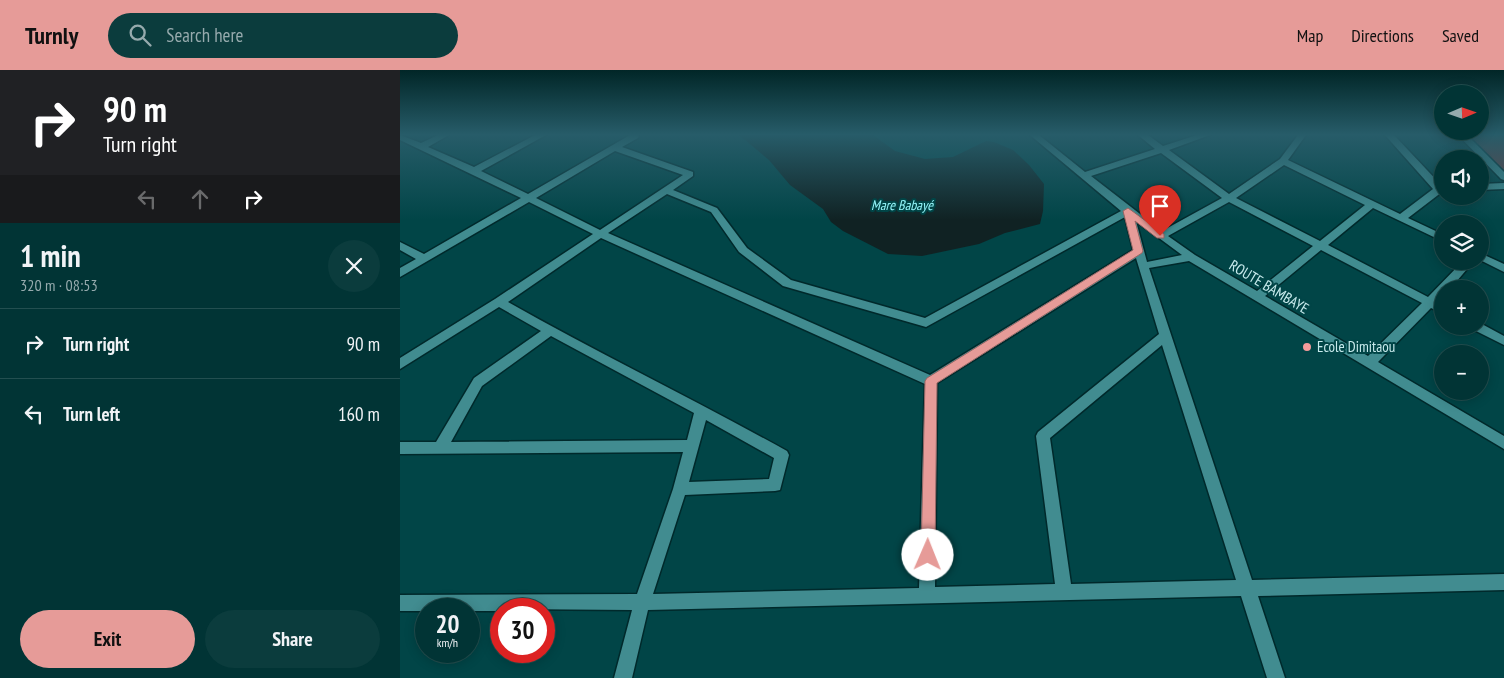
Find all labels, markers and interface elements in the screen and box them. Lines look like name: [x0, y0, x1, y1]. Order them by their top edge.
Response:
search box: [108, 13, 458, 58]
text: Turnly: [25, 20, 78, 51]
icon: search: [126, 21, 154, 49]
text: Search here: [166, 23, 243, 47]
text: Map: [1297, 24, 1323, 47]
text: Directions: [1351, 24, 1414, 47]
text: Saved: [1442, 24, 1479, 47]
north arrow: [1434, 85, 1489, 140]
map controls: [1434, 85, 1489, 400]
text: 90 m: [103, 86, 167, 132]
icon: right: [20, 90, 85, 155]
text: Turn right: [103, 130, 177, 158]
button: sound: [1434, 150, 1489, 205]
icon: left: [133, 185, 161, 213]
icon: ahead: [186, 185, 214, 213]
icon: right: [239, 185, 267, 213]
pin: [1139, 185, 1181, 236]
icon: arrive: [1146, 192, 1174, 220]
water label: Mare Babayé: [871, 196, 934, 214]
button: layers: [1434, 215, 1489, 270]
text: 1 min: [20, 236, 81, 275]
button: close: [328, 240, 380, 292]
street label: ROUTE BAMBAYE: [1226, 255, 1312, 318]
text: 320 m · 08:53: [20, 275, 98, 295]
button: +: [1434, 280, 1489, 335]
icon: right: [20, 330, 48, 358]
text: Turn right: [63, 332, 129, 356]
text: 90 m: [347, 332, 380, 356]
place label: Ecole Dimitaou: [1317, 337, 1395, 356]
marker: Ecole Dimitaou: [1301, 341, 1313, 353]
button: −: [1434, 345, 1489, 400]
icon: left: [20, 400, 48, 428]
text: Turn left: [63, 402, 120, 426]
text: 160 m: [338, 402, 380, 426]
position arrow: [901, 528, 953, 580]
speed limit sign: 30: [490, 598, 555, 663]
text: 20: [436, 608, 459, 640]
button: Exit: [20, 610, 195, 668]
button: Share: [205, 610, 380, 668]
text: km/h: [437, 635, 458, 650]

